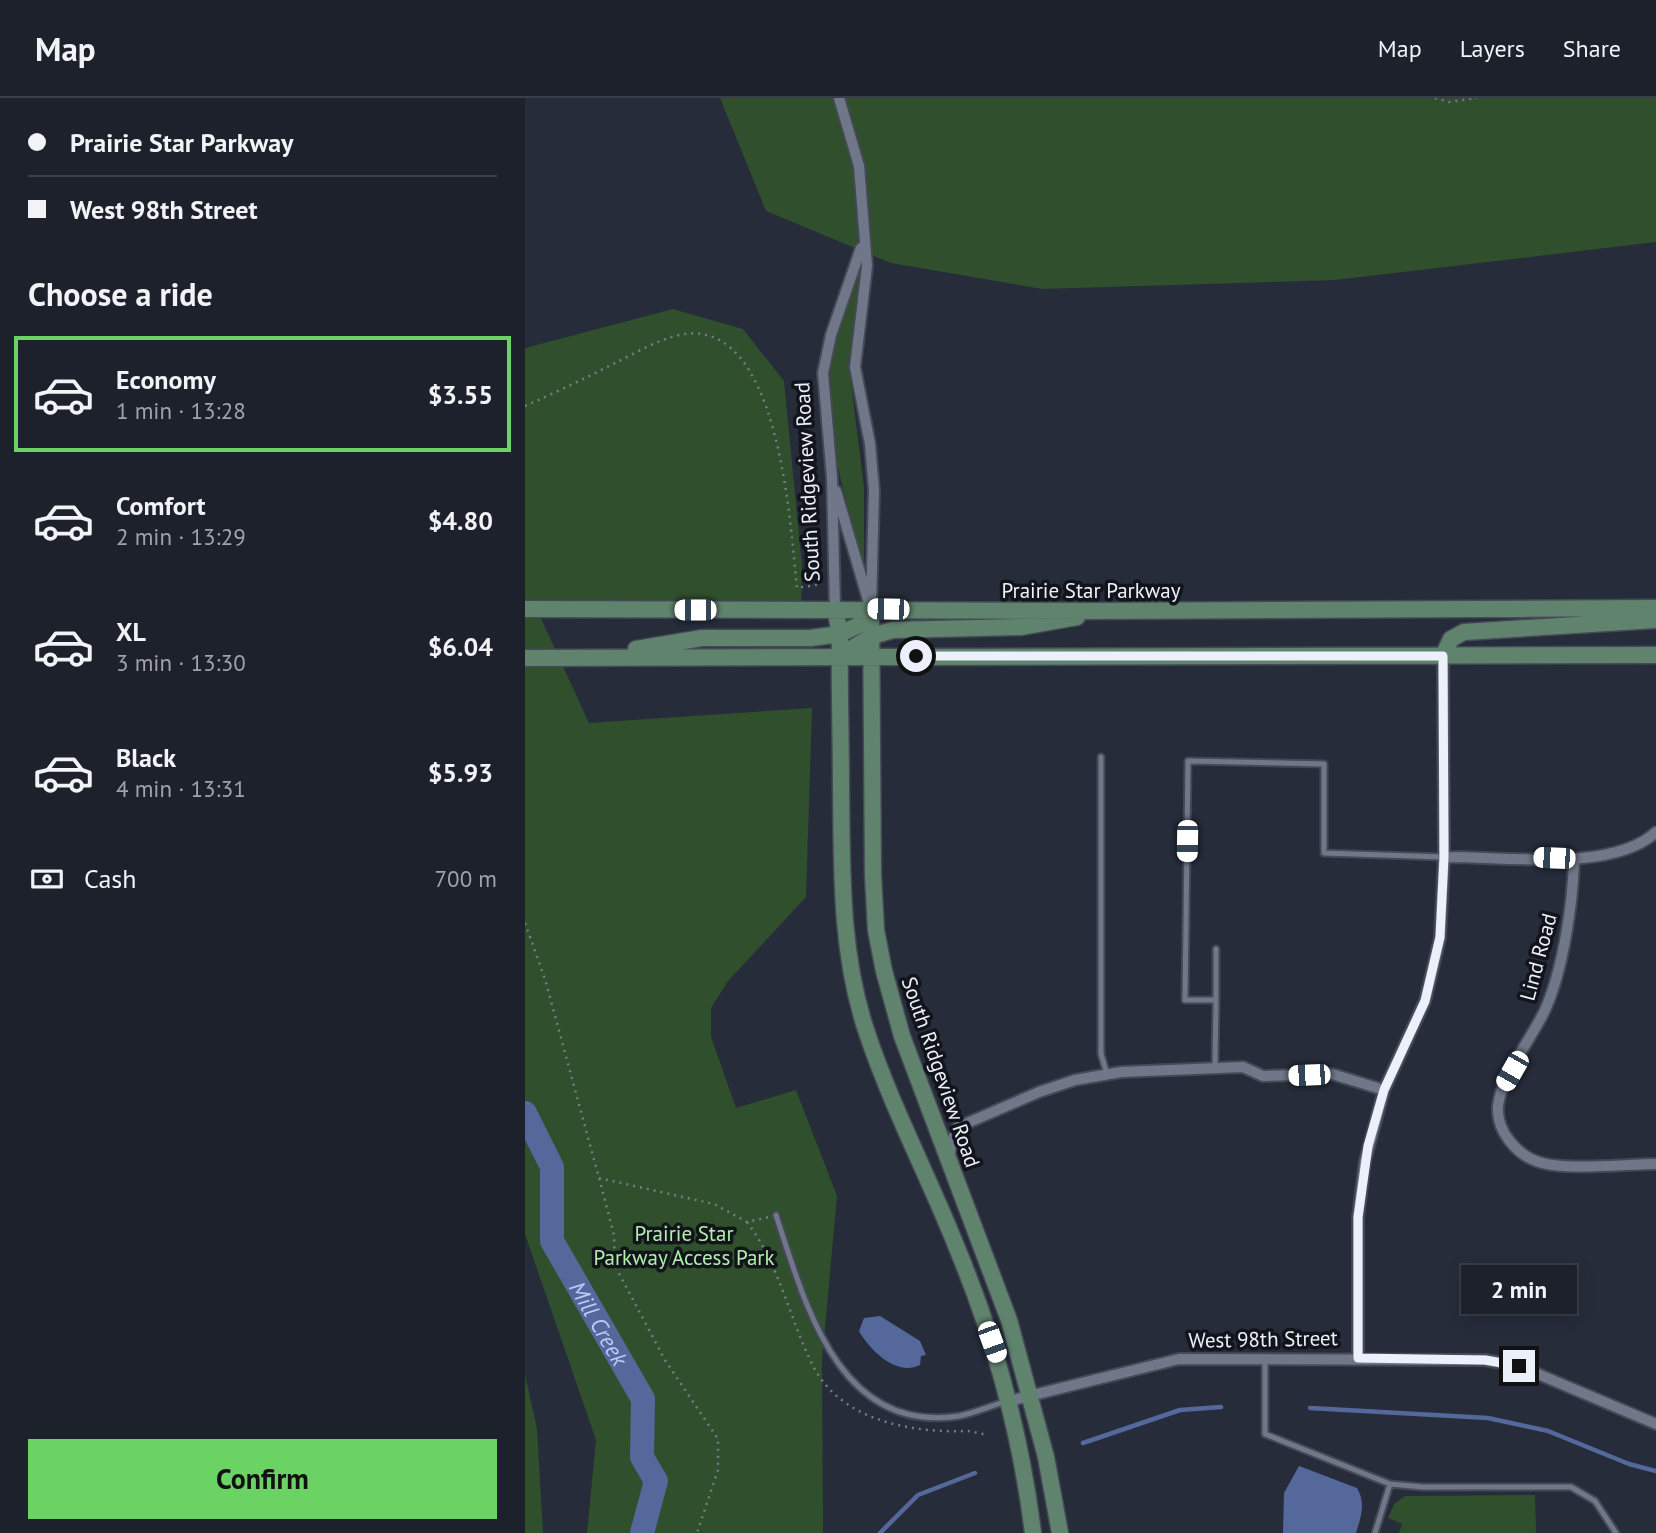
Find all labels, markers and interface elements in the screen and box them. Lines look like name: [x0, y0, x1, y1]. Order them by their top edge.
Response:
text: Map: [35, 27, 96, 70]
text: Map: [1378, 33, 1422, 64]
text: Layers: [1460, 33, 1525, 64]
text: Share: [1563, 33, 1621, 64]
text: Prairie Star Parkway: [70, 126, 293, 159]
text: West 98th Street: [70, 193, 258, 226]
text: Choose a ride: [28, 273, 213, 315]
icon: car: [32, 363, 95, 426]
text: Economy: [116, 363, 216, 396]
text: $3.55: [428, 378, 493, 411]
street label: South Ridgeview Road: [788, 381, 826, 583]
text: 1 min · 13:28: [116, 396, 246, 425]
icon: car: [32, 489, 95, 552]
text: Comfort: [116, 489, 206, 522]
text: $4.80: [428, 504, 493, 537]
text: 2 min · 13:29: [116, 522, 246, 551]
street label: Prairie Star Parkway: [1002, 577, 1181, 604]
car: [867, 598, 910, 620]
car: [675, 600, 717, 621]
icon: car: [32, 615, 95, 678]
text: XL: [116, 615, 146, 648]
text: $6.04: [428, 630, 493, 663]
route start: [900, 640, 932, 672]
text: 3 min · 13:30: [116, 648, 246, 677]
icon: car: [32, 741, 95, 804]
text: Black: [116, 741, 176, 774]
text: $5.93: [428, 756, 493, 789]
text: 4 min · 13:31: [116, 774, 246, 803]
car: [1177, 820, 1198, 862]
car: [1533, 847, 1576, 869]
icon: cash: [28, 860, 66, 898]
text: Cash: [84, 862, 136, 895]
text: 700 m: [435, 864, 497, 893]
street label: Lind Road: [1513, 910, 1563, 1004]
street label: South Ridgeview Road: [896, 973, 986, 1171]
car: [1493, 1048, 1532, 1094]
car: [1288, 1064, 1331, 1086]
park label: Prairie Star Parkway Access Park: [594, 1220, 775, 1271]
callout: 2 min: [1461, 1264, 1577, 1314]
text: 2 min: [1491, 1275, 1547, 1304]
water label: Mill Creek: [563, 1276, 636, 1372]
car: [975, 1319, 1010, 1365]
street label: West 98th Street: [1188, 1324, 1338, 1354]
route end: [1503, 1350, 1535, 1382]
button: Confirm: [28, 1439, 497, 1519]

